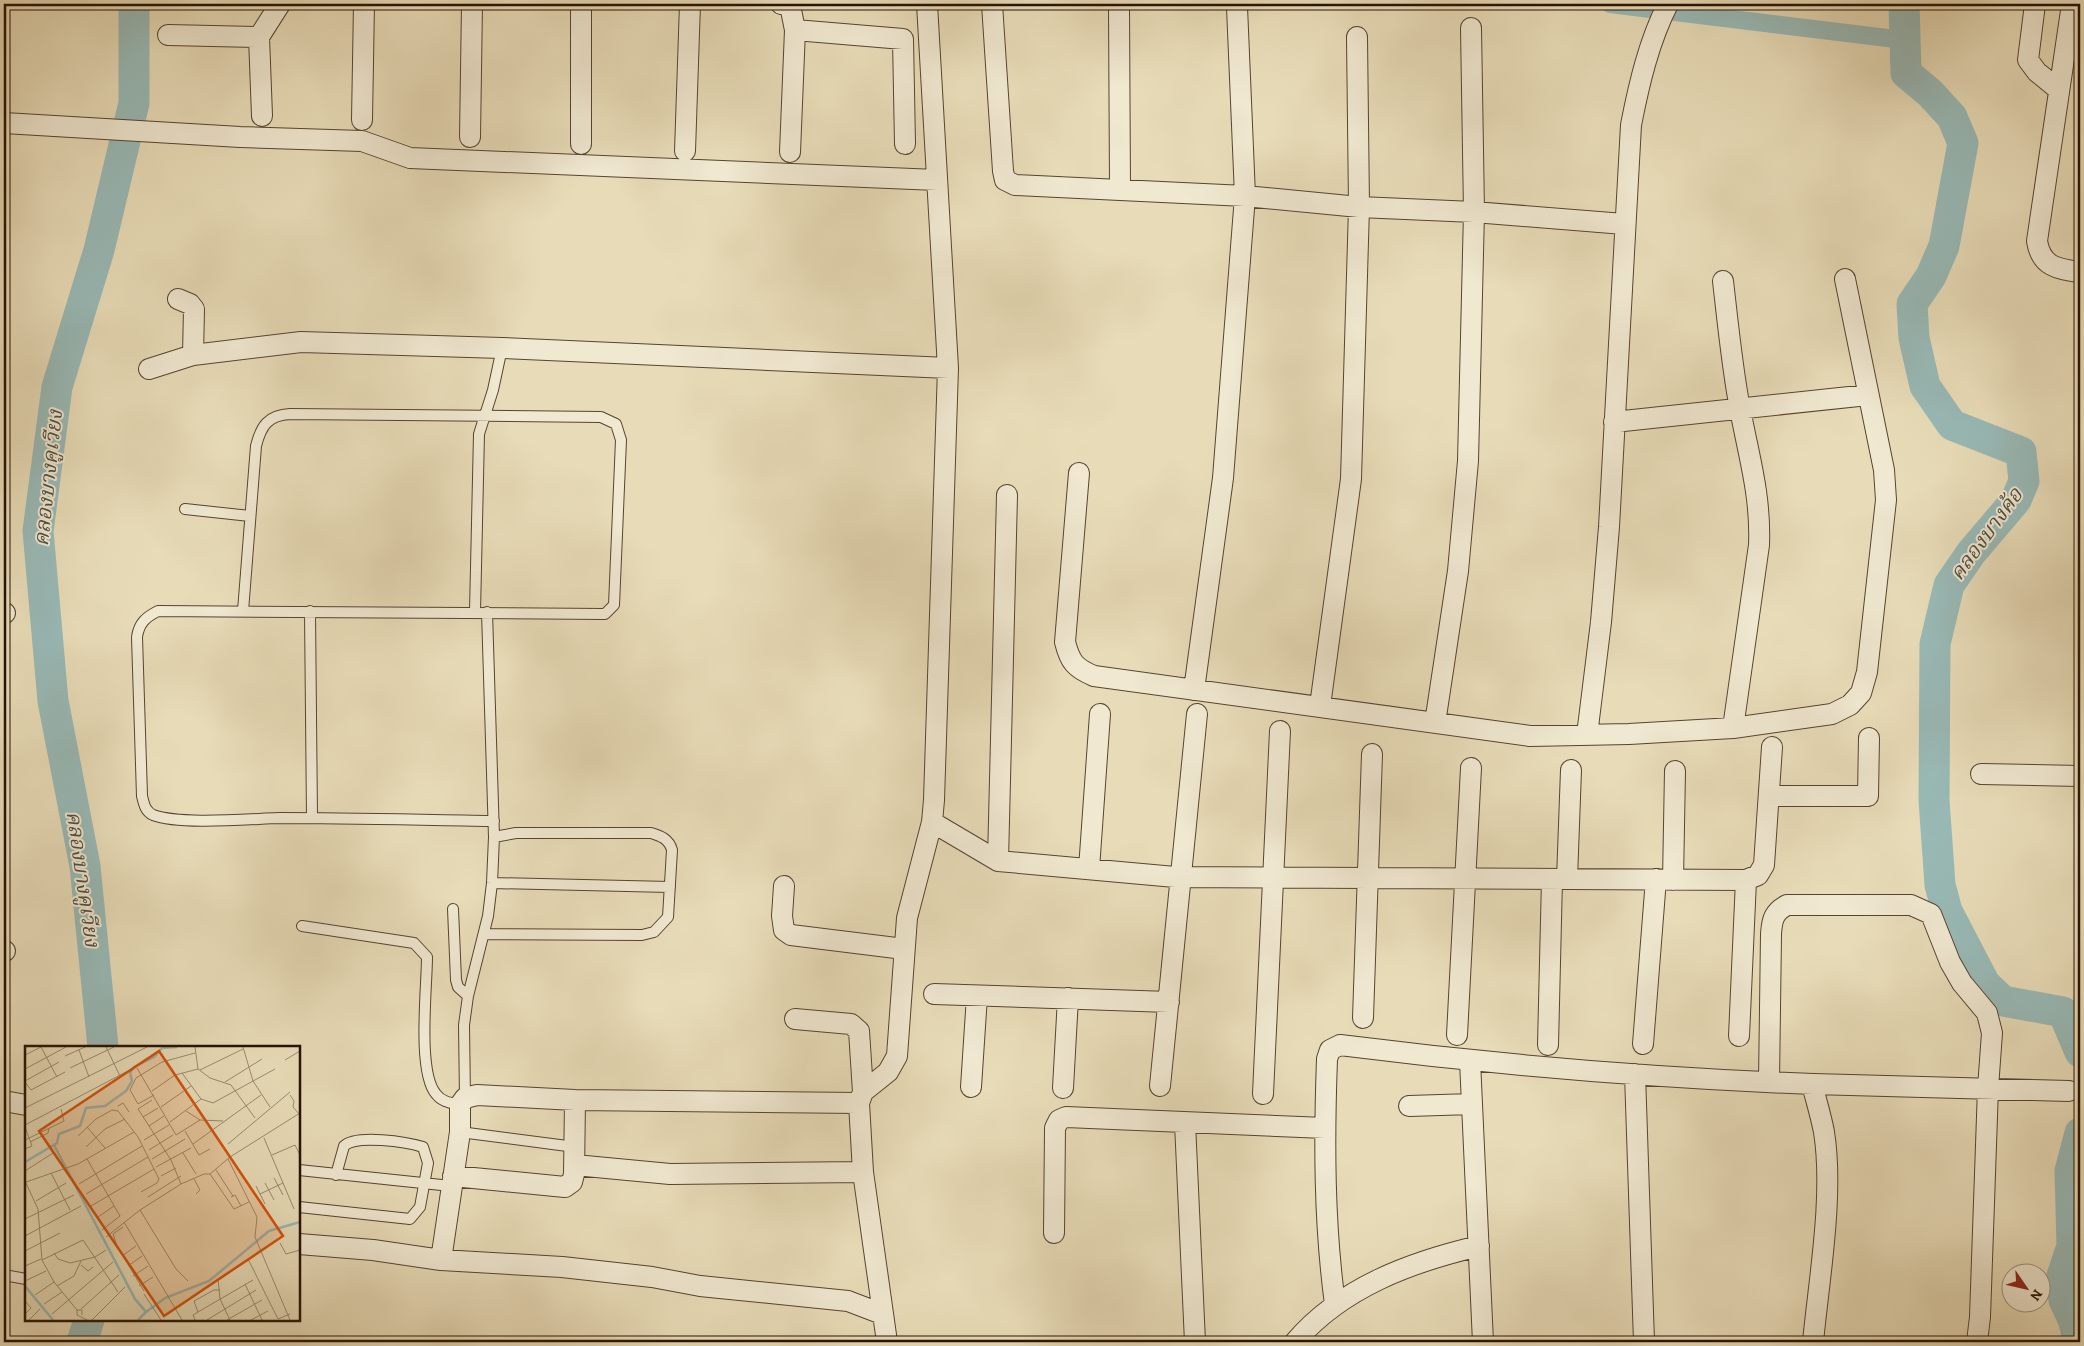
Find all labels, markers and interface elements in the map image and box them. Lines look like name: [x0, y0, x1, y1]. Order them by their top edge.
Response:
water label: คลองบางคูเวียง: [27, 407, 69, 548]
water label: คลองบางค้อ: [1943, 481, 2030, 586]
water label: คลองบางคูเวียง: [60, 809, 107, 950]
inset map: [25, 1046, 300, 1321]
north arrow: [2002, 1264, 2052, 1314]
text: N: [2026, 1285, 2047, 1305]

